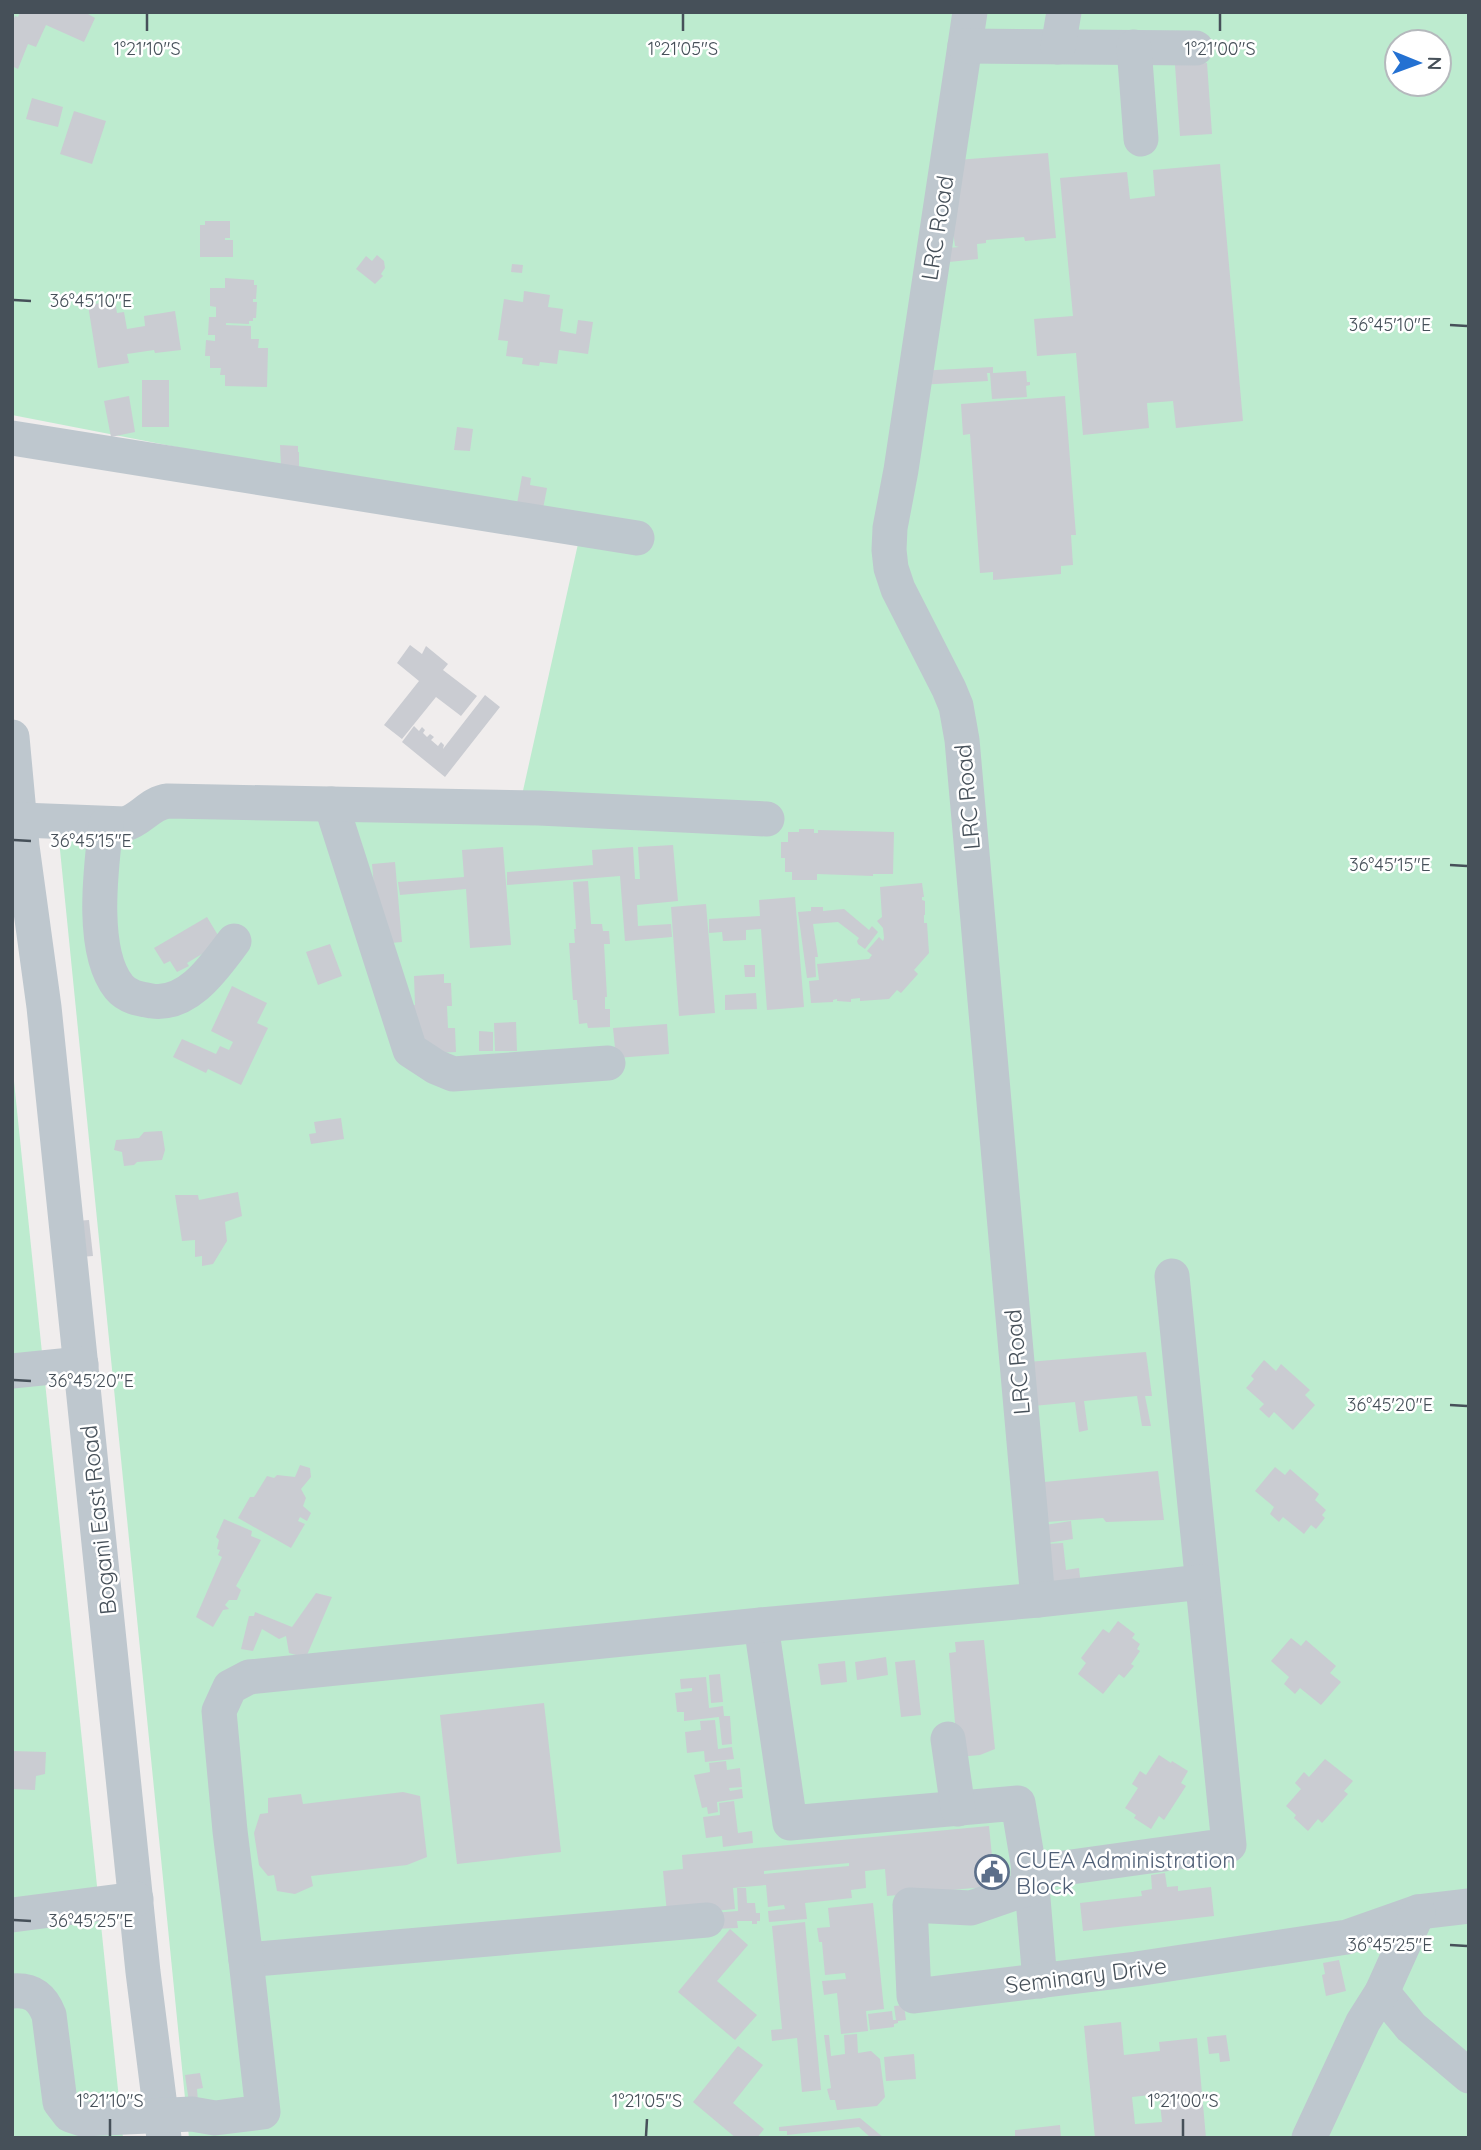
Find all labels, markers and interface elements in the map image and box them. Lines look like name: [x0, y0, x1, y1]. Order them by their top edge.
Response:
north arrow: [1383, 28, 1453, 98]
text: 1°21'10"S: [113, 37, 181, 60]
text: 1°21'05"S: [648, 37, 718, 60]
text: 1°21'00"S: [1184, 37, 1256, 60]
text: N: [1423, 56, 1447, 70]
street label: LRC Road: [914, 173, 960, 283]
text: 36°45'10"E: [50, 289, 132, 312]
text: 36°45'10"E: [1349, 313, 1431, 336]
street label: LRC Road: [948, 743, 986, 851]
text: 36°45'15"E: [50, 829, 132, 852]
text: 36°45'15"E: [1349, 853, 1431, 876]
street label: LRC Road: [998, 1308, 1036, 1416]
text: 36°45'20"E: [48, 1369, 134, 1392]
text: 36°45'20"E: [1347, 1393, 1433, 1416]
street label: Bogani East Road: [74, 1424, 122, 1616]
place label: CUEA Administration Block: [1016, 1845, 1236, 1900]
public building icon: CUEA Administration Block: [973, 1853, 1011, 1891]
text: 36°45'25"E: [49, 1909, 133, 1932]
text: 36°45'25"E: [1348, 1933, 1432, 1956]
street label: Seminary Drive: [1004, 1951, 1168, 1999]
text: 1°21'10"S: [76, 2089, 144, 2112]
text: 1°21'05"S: [612, 2089, 682, 2112]
text: 1°21'00"S: [1147, 2089, 1219, 2112]

